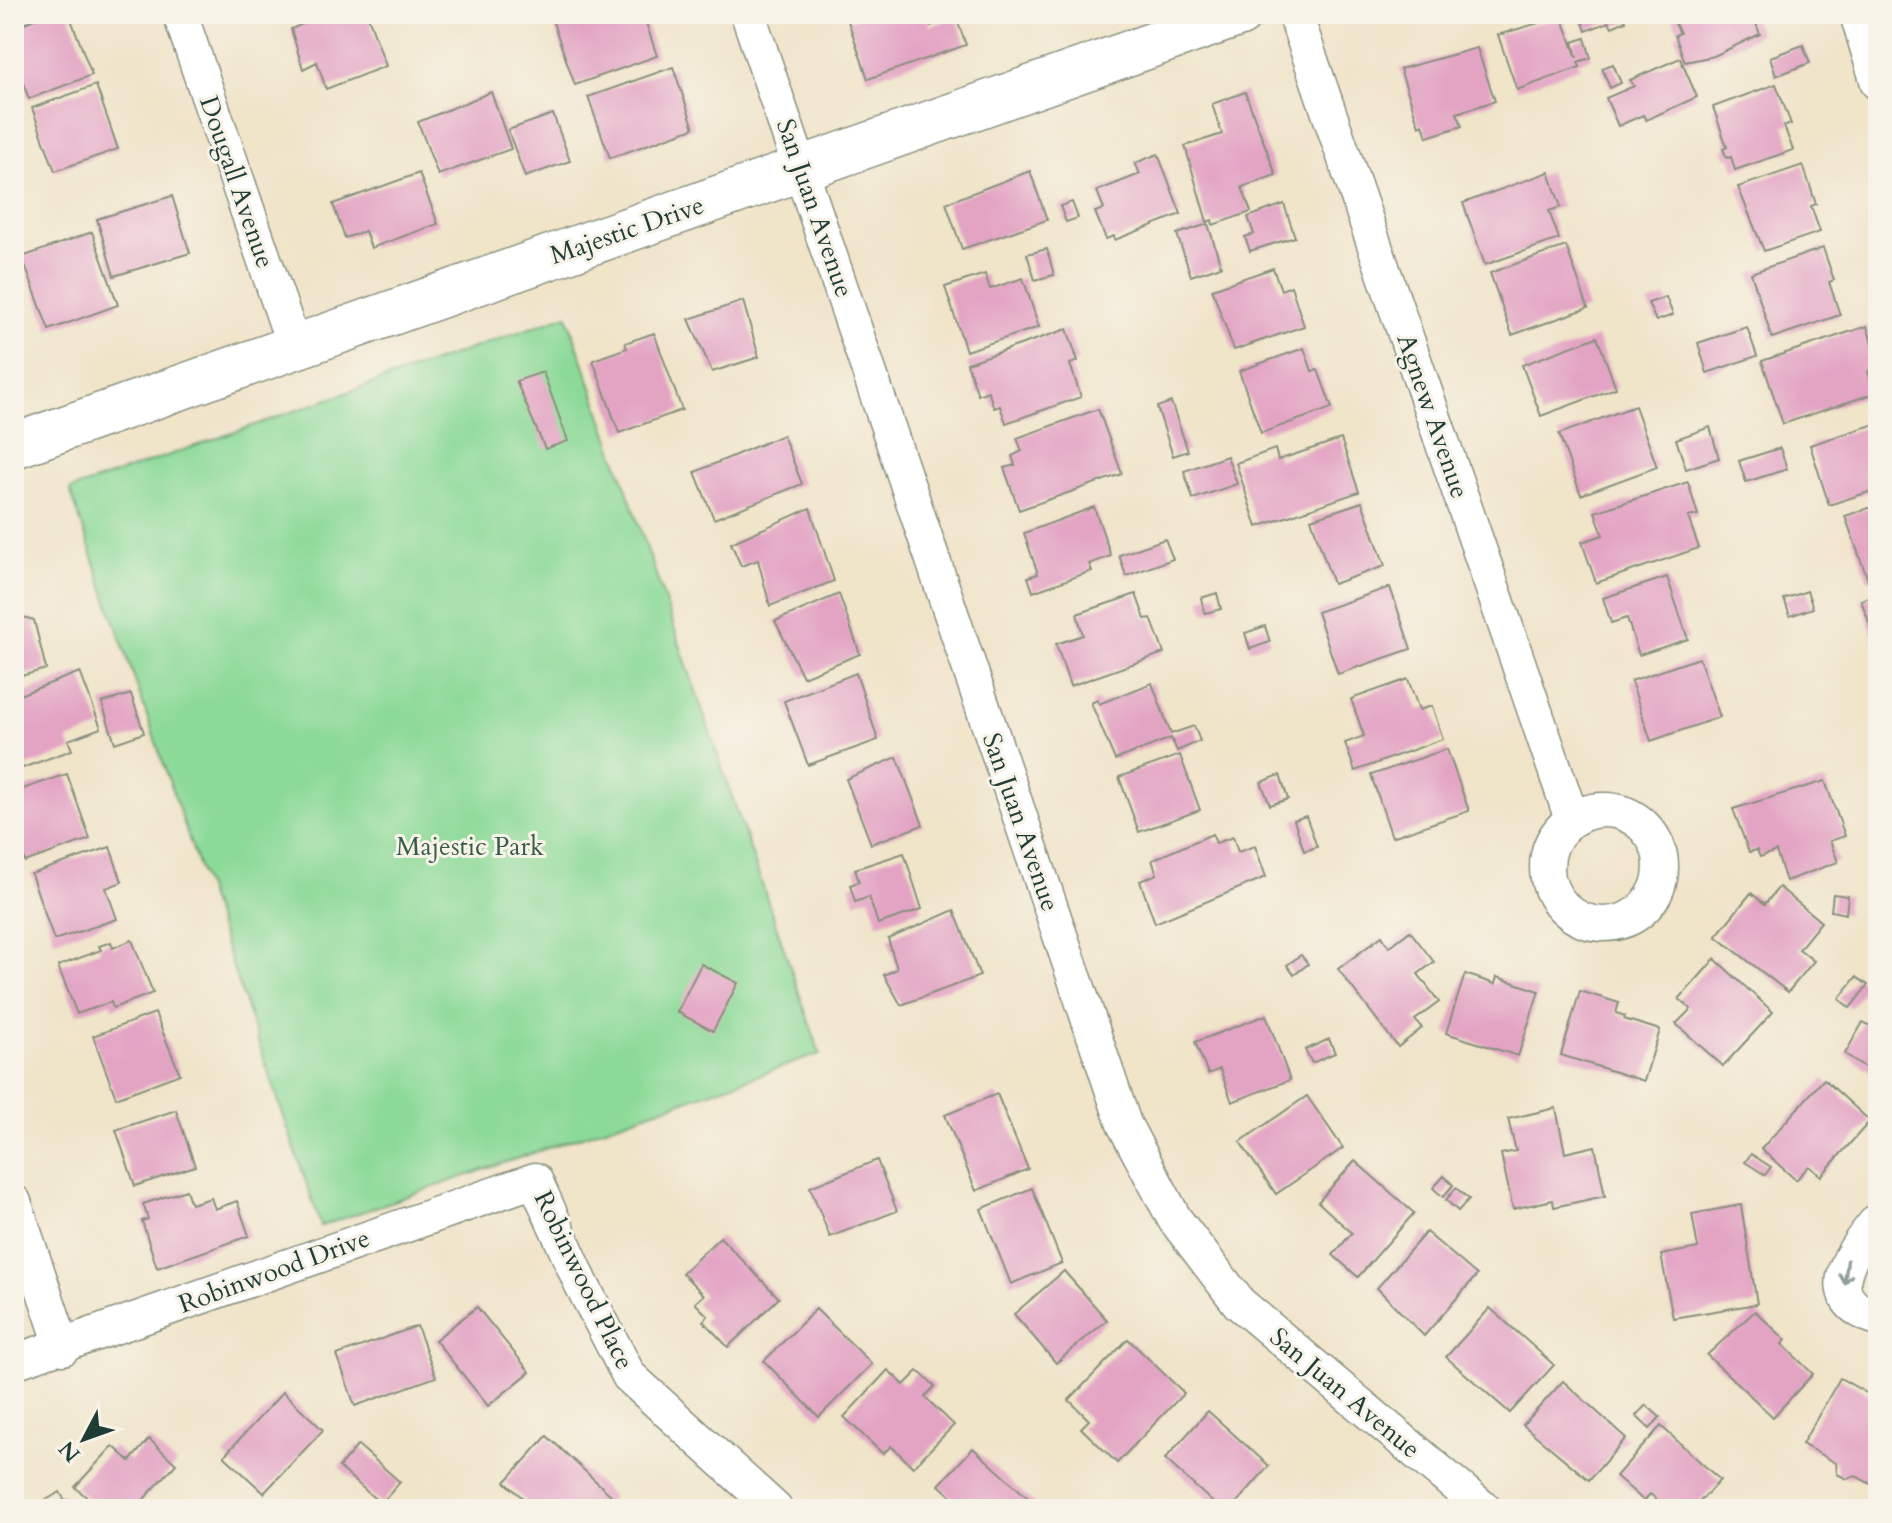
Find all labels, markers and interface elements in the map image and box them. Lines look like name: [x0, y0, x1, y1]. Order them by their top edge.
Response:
street label: Dougall Avenue: [191, 91, 283, 273]
street label: San Juan Avenue: [768, 114, 862, 302]
street label: Majestic Drive: [545, 187, 709, 273]
street label: Agnew Avenue: [1388, 329, 1478, 503]
street label: San Juan Avenue: [974, 728, 1068, 916]
park label: Majestic Park: [396, 829, 544, 864]
street label: Robinwood Place: [526, 1185, 642, 1375]
street label: Robinwood Drive: [174, 1220, 374, 1322]
one-way arrow: [1838, 1259, 1853, 1285]
street label: San Juan Avenue: [1262, 1320, 1428, 1466]
north arrow: [44, 1399, 124, 1479]
text: N: [52, 1434, 87, 1469]

